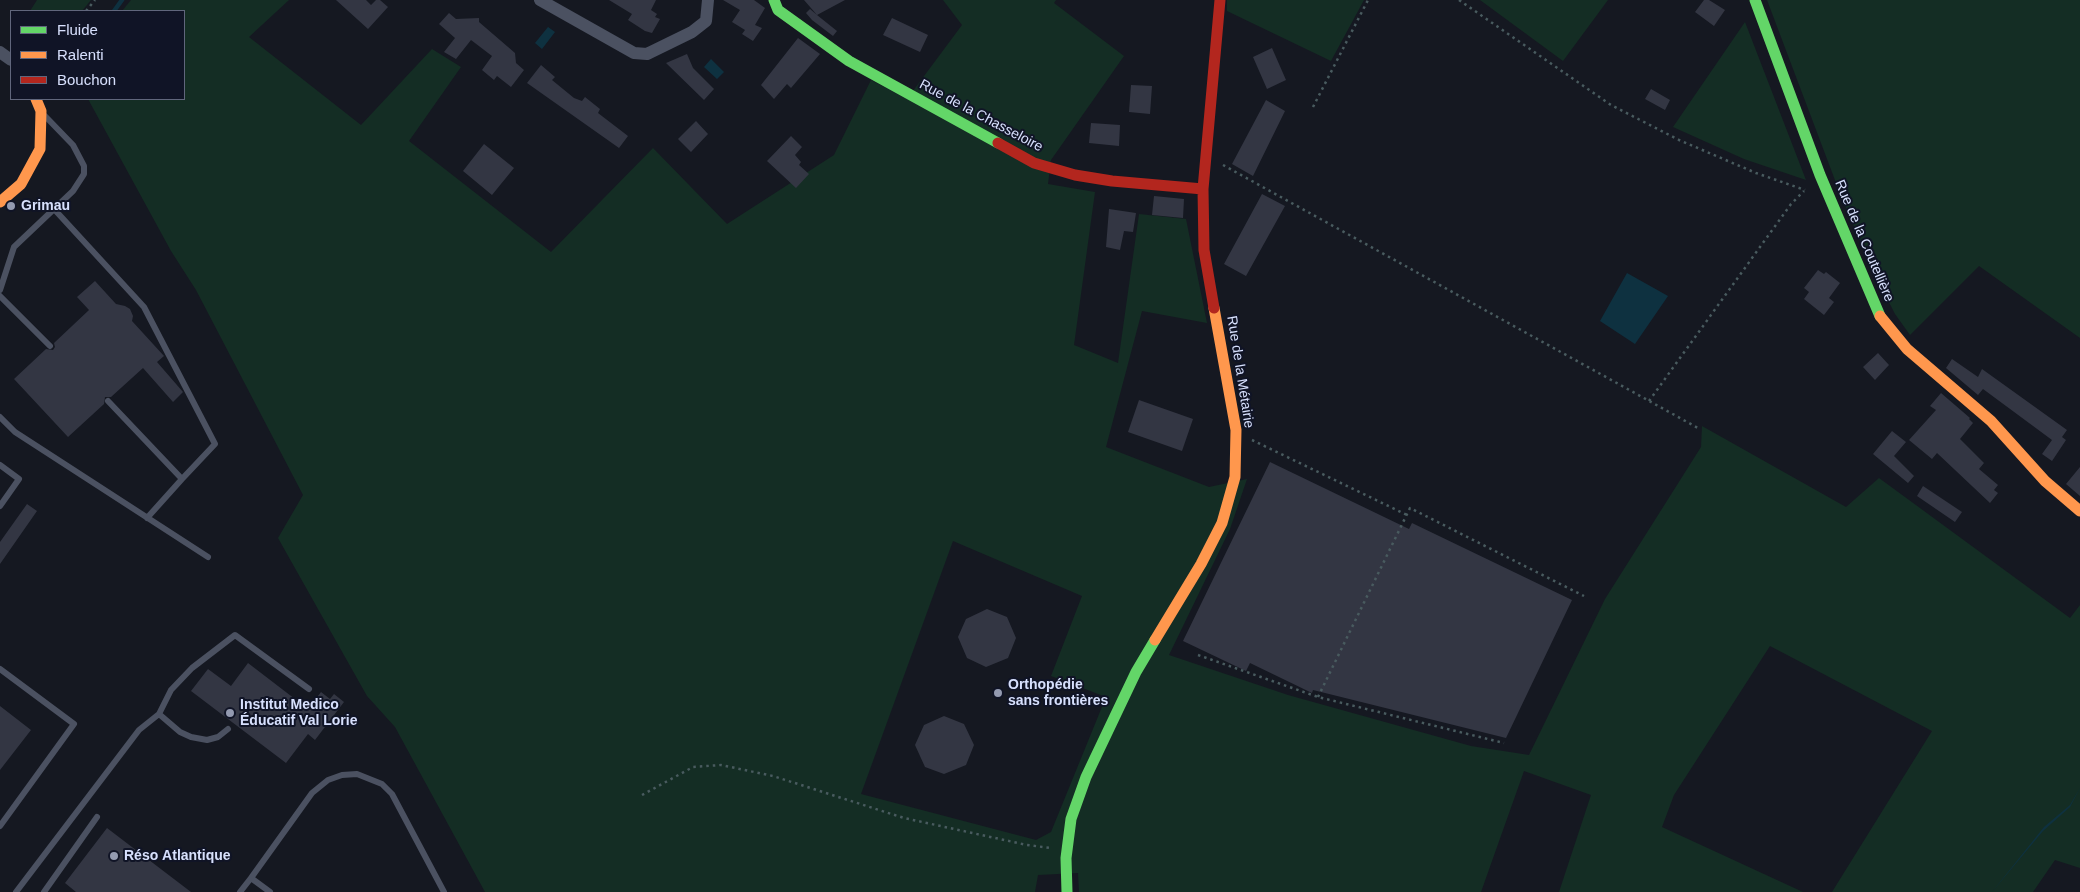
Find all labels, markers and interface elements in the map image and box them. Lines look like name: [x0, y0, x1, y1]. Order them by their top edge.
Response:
legend: [10, 10, 185, 100]
text: Fluide: [57, 21, 98, 38]
text: Ralenti: [57, 46, 104, 63]
text: Bouchon: [57, 71, 116, 88]
street label: Rue de la Chasseloire: [916, 76, 1046, 156]
street label: Rue de la Coutellière: [1831, 178, 1897, 304]
place label: Grimau: [21, 198, 70, 214]
marker: Grimau: [5, 200, 17, 212]
street label: Rue de la Métairie: [1223, 315, 1257, 429]
place label: Orthopédie sans frontières: [1008, 677, 1108, 710]
marker: Orthopédie sans frontières: [992, 687, 1004, 699]
place label: Institut Medico Éducatif Val Lorie: [240, 697, 357, 730]
marker: Institut Medico Éducatif Val Lorie: [224, 707, 236, 719]
place label: Réso Atlantique: [124, 848, 231, 864]
marker: Réso Atlantique: [108, 850, 120, 862]

